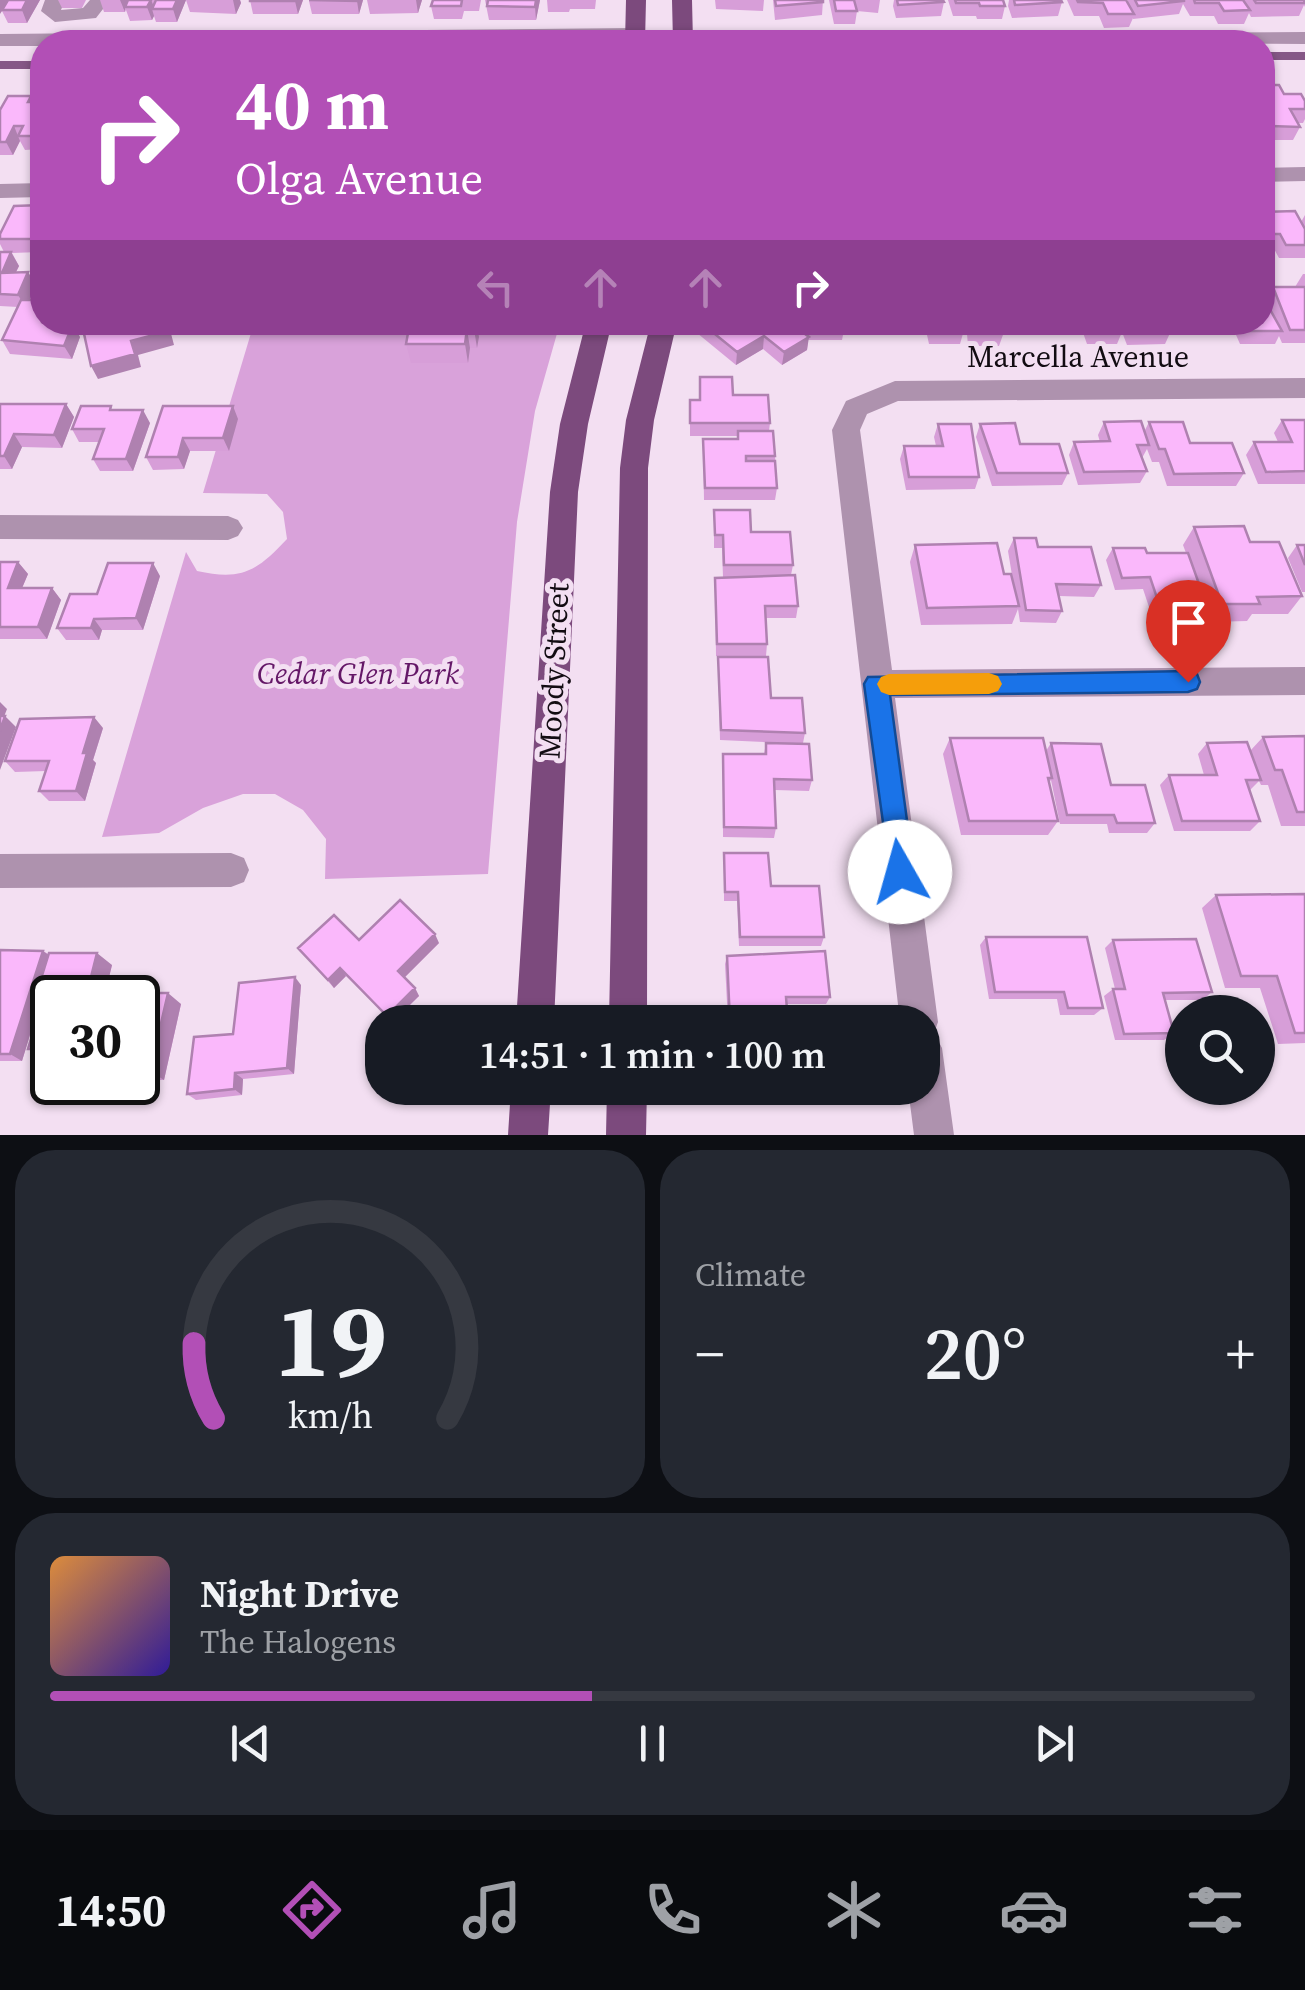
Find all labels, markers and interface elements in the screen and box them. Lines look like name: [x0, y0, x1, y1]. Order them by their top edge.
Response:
text: 40 m: [235, 56, 389, 152]
icon: right: [70, 70, 200, 200]
text: Olga Avenue: [235, 147, 483, 209]
icon: left: [468, 260, 523, 315]
icon: ahead: [573, 260, 628, 315]
icon: ahead: [678, 260, 733, 315]
icon: right: [783, 260, 838, 315]
street label: Marcella Avenue: [967, 336, 1189, 377]
pin: [1146, 580, 1231, 683]
street label: Moody Street: [528, 582, 579, 760]
icon: arrive: [1161, 595, 1216, 650]
park label: Cedar Glen Park: [257, 653, 460, 694]
position arrow: [848, 820, 952, 924]
speed limit sign: 30: [30, 975, 160, 1105]
map controls: [1165, 995, 1275, 1105]
button: search: [1165, 995, 1275, 1105]
text: 14:51 · 1 min · 100 m: [479, 1029, 826, 1081]
text: Climate: [695, 1253, 806, 1297]
text: 19: [274, 1268, 386, 1411]
text: 20°: [924, 1301, 1026, 1404]
text: −: [695, 1316, 724, 1391]
text: +: [1226, 1316, 1255, 1391]
text: km/h: [287, 1391, 373, 1440]
text: Night Drive: [200, 1568, 399, 1620]
text: The Halogens: [200, 1620, 396, 1664]
icon: previous: [223, 1716, 278, 1771]
icon: pause: [625, 1716, 680, 1771]
icon: next: [1027, 1716, 1082, 1771]
icon: directions: [277, 1875, 347, 1945]
icon: music: [457, 1875, 527, 1945]
icon: phone: [638, 1875, 708, 1945]
icon: climate: [819, 1875, 889, 1945]
icon: car: [999, 1875, 1069, 1945]
icon: filters: [1180, 1875, 1250, 1945]
text: 14:50: [55, 1879, 166, 1941]

